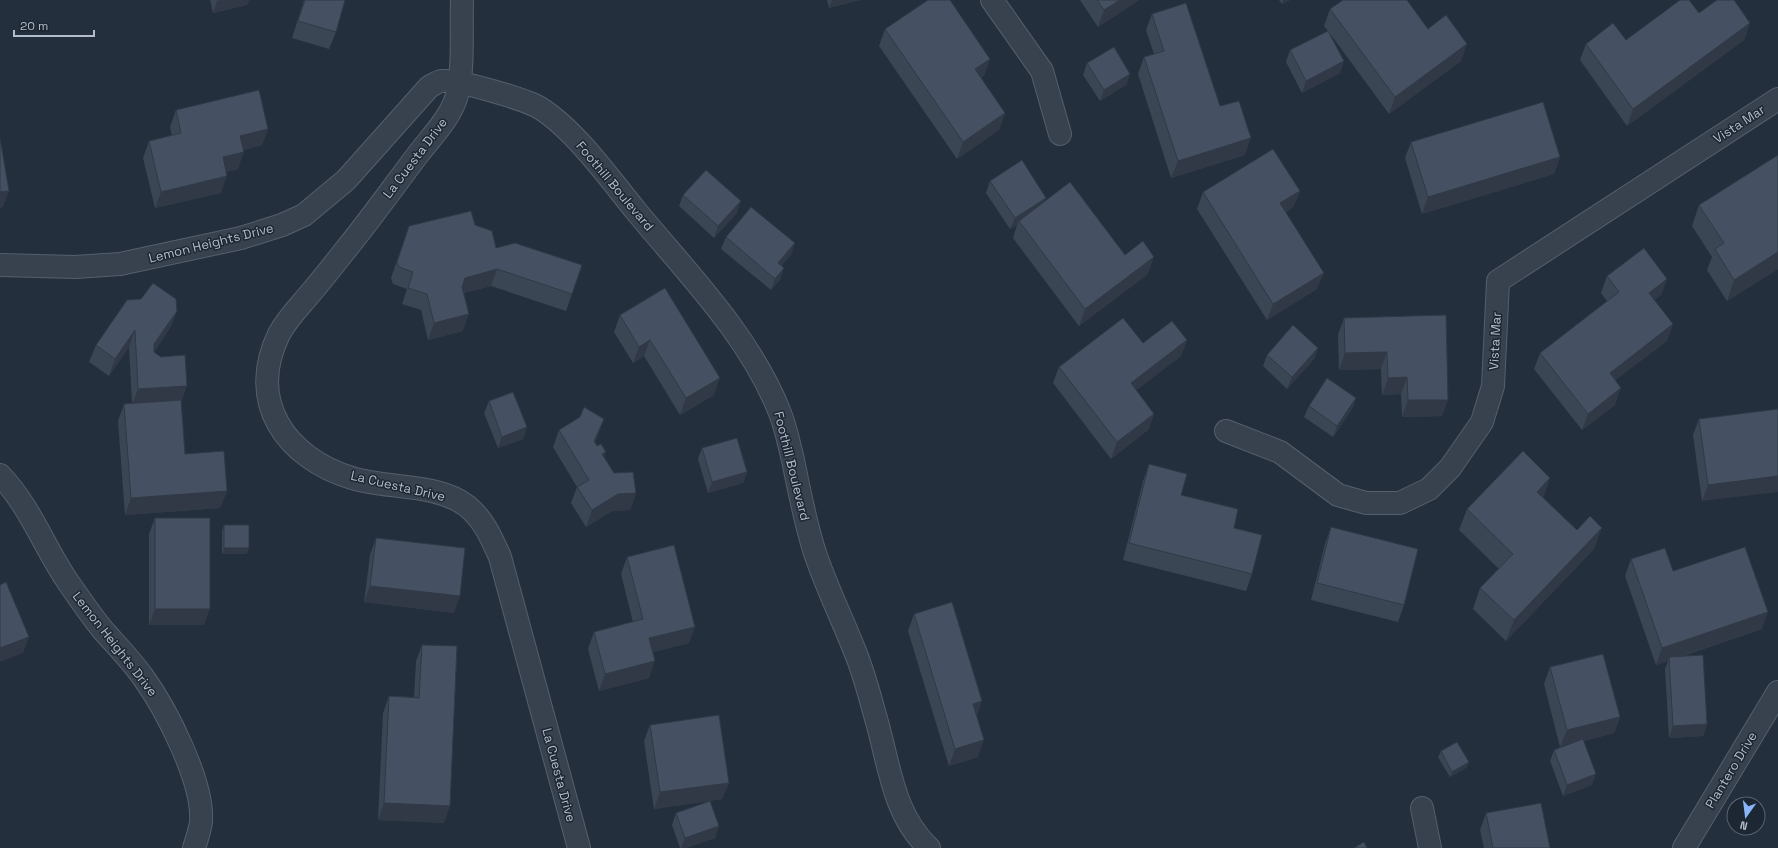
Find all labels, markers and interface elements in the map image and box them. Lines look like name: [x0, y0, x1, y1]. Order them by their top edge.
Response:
scale bar: [14, 12, 94, 38]
text: 20 m: [20, 18, 48, 34]
street label: Vista Mar: [1710, 101, 1768, 147]
street label: La Cuesta Drive: [379, 114, 451, 202]
street label: Foothill Boulevard: [572, 138, 658, 234]
street label: Lemon Heights Drive: [147, 219, 275, 267]
street label: Vista Mar: [1485, 311, 1505, 371]
street label: Foothill Boulevard: [770, 410, 814, 522]
street label: La Cuesta Drive: [349, 467, 447, 505]
street label: Lemon Heights Drive: [69, 588, 161, 700]
street label: La Cuesta Drive: [538, 726, 580, 824]
street label: Plantero Drive: [1701, 728, 1761, 812]
north arrow: [1726, 796, 1766, 836]
text: N: [1738, 818, 1749, 833]

